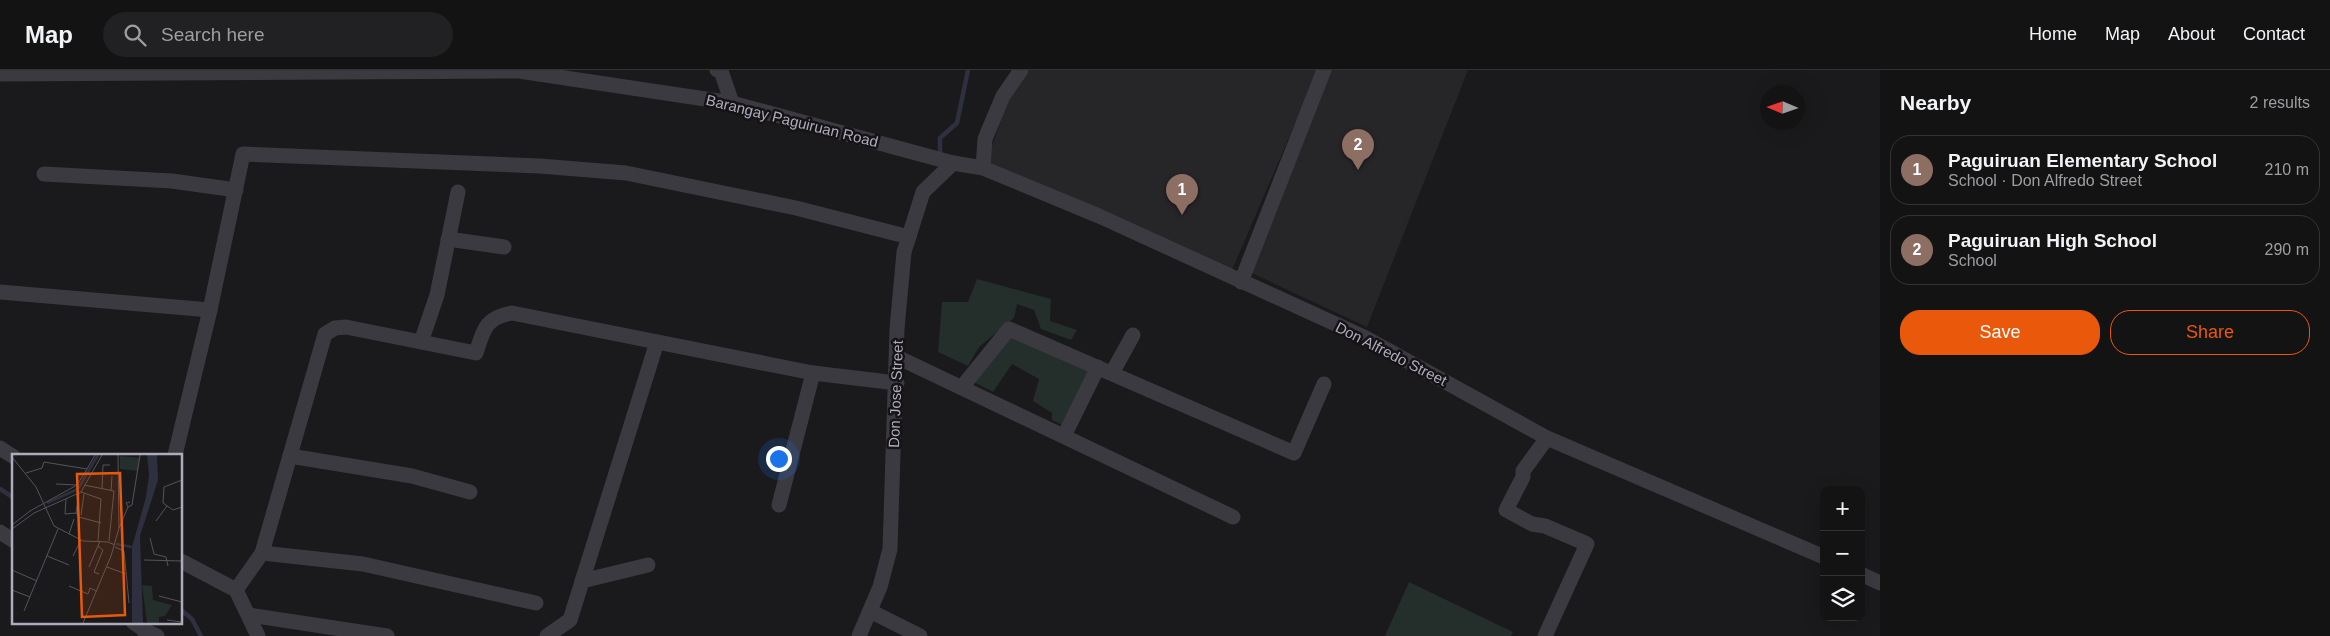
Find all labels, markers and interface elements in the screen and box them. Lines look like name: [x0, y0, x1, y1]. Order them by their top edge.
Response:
search box: [103, 12, 453, 57]
text: Map: [25, 21, 73, 48]
icon: search: [121, 21, 149, 49]
text: Search here: [161, 24, 265, 45]
text: Home: [2029, 24, 2077, 44]
text: Map: [2105, 24, 2140, 44]
text: About: [2168, 24, 2215, 44]
text: Contact: [2243, 24, 2305, 44]
north arrow: [1760, 85, 1805, 130]
street label: Barangay Paguiruan Road: [704, 91, 880, 150]
text: Nearby: [1900, 91, 1971, 114]
text: 2 results: [2250, 94, 2310, 111]
pin: 2: [1342, 129, 1374, 170]
text: Paguiruan Elementary School: [1948, 150, 2217, 171]
text: 1: [1913, 161, 1921, 178]
text: 210 m: [2265, 161, 2309, 178]
text: School · Don Alfredo Street: [1948, 172, 2142, 189]
pin: 1: [1166, 174, 1198, 215]
text: Paguiruan High School: [1948, 230, 2157, 251]
text: 2: [1913, 241, 1921, 258]
text: 290 m: [2265, 241, 2309, 258]
text: School: [1948, 252, 1997, 269]
button: Save: [1900, 310, 2100, 355]
button: Share: [2110, 310, 2310, 355]
street label: Don Alfredo Street: [1333, 318, 1450, 389]
street label: Don Jose Street: [885, 339, 906, 448]
your location: [766, 446, 792, 472]
inset map: [12, 454, 182, 624]
map controls: [1820, 486, 1865, 621]
button: +: [1820, 486, 1865, 531]
button: −: [1820, 531, 1865, 576]
button: layers: [1820, 576, 1865, 621]

